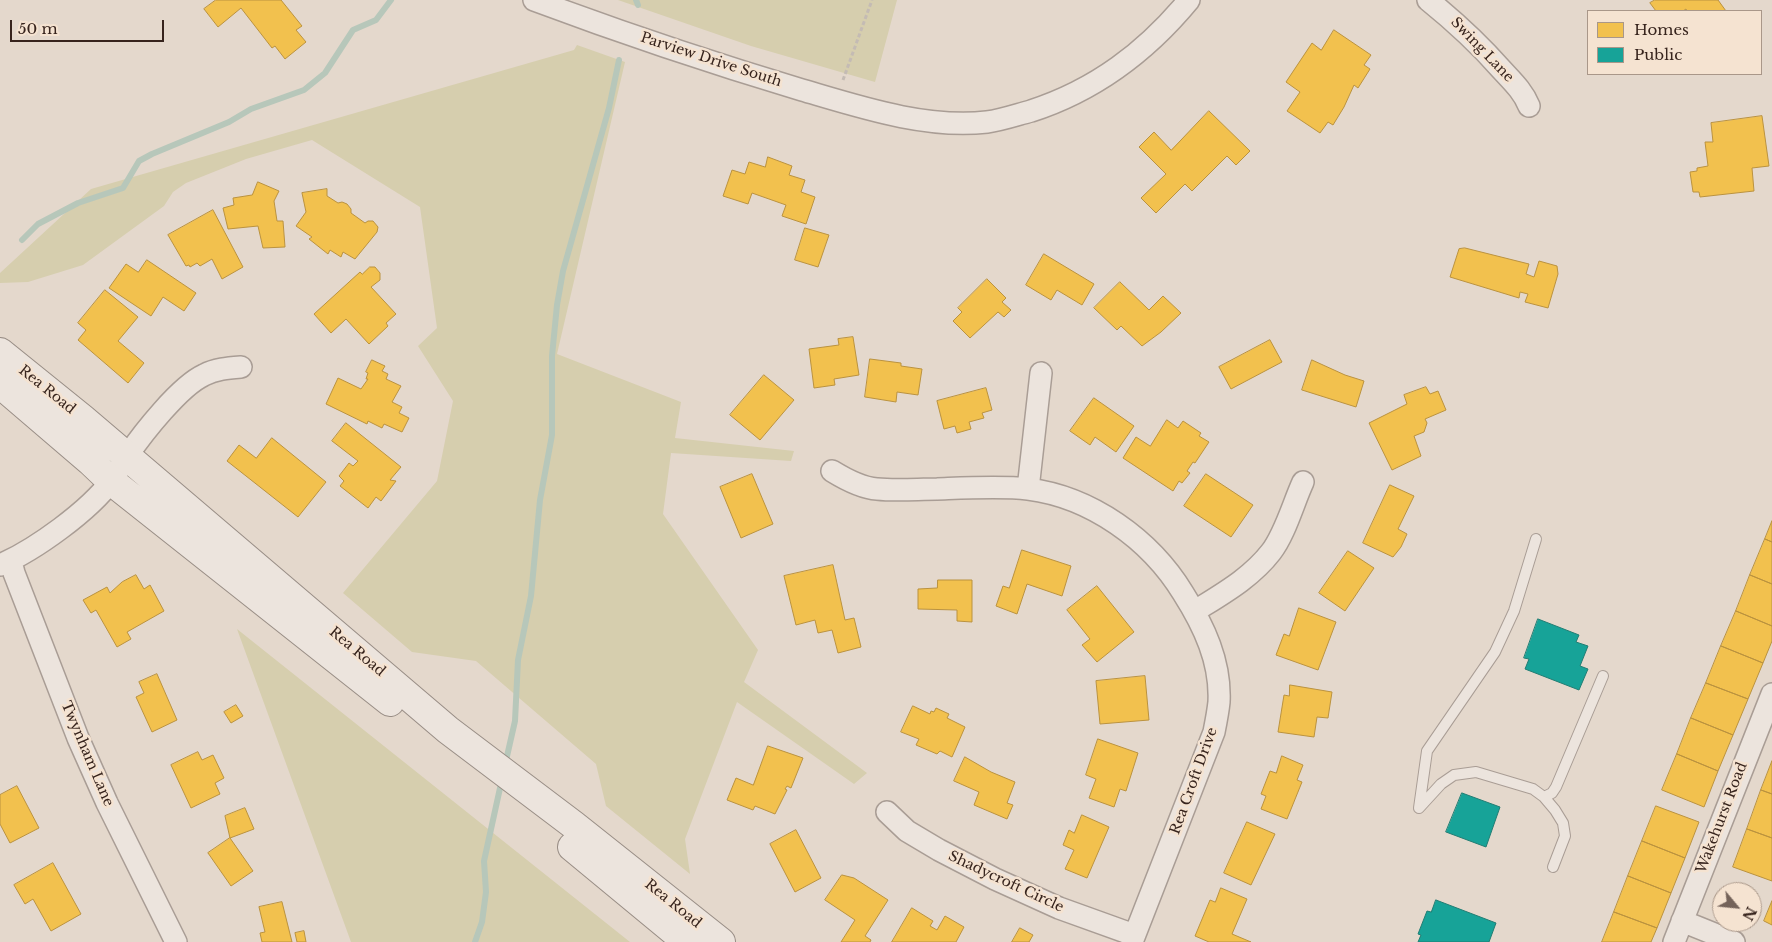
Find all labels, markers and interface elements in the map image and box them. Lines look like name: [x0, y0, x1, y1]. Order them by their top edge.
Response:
scale bar: [12, 10, 166, 42]
legend: [1587, 10, 1762, 75]
street label: Swing Lane: [1447, 14, 1517, 86]
text: 50 m: [18, 19, 58, 38]
text: Homes: [1634, 20, 1689, 39]
street label: Parview Drive South: [638, 29, 784, 91]
text: Public: [1634, 45, 1682, 64]
street label: Rea Road: [15, 362, 79, 418]
street label: Rea Road: [326, 624, 388, 680]
street label: Twynham Lane: [57, 699, 117, 809]
street label: Rea Croft Drive: [1167, 725, 1221, 837]
street label: Wakehurst Road: [1693, 760, 1751, 876]
street label: Shadycroft Circle: [946, 848, 1066, 916]
street label: Rea Road: [641, 876, 705, 932]
north arrow: [1712, 882, 1762, 932]
text: N: [1738, 904, 1760, 924]

